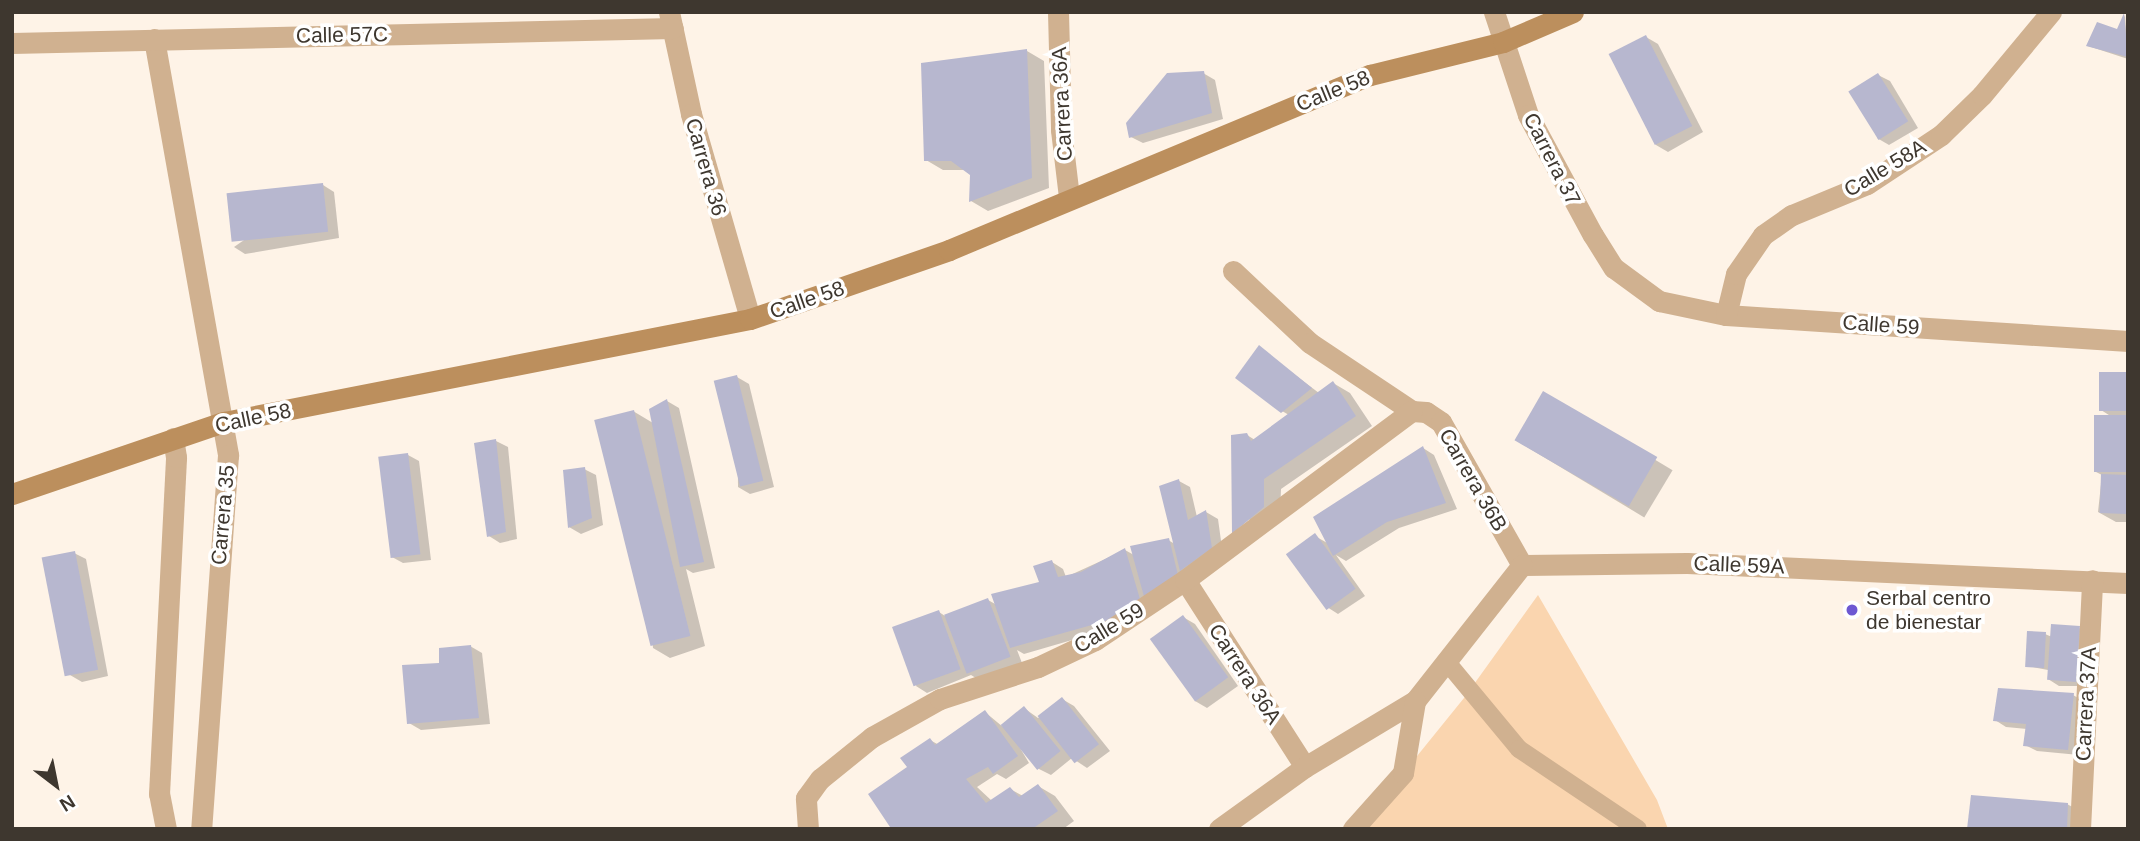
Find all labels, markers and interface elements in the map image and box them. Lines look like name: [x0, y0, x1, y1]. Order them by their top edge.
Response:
street label: Calle 57C: [296, 22, 388, 48]
street label: Carrera 36A: [1046, 46, 1078, 162]
street label: Calle 58: [1293, 65, 1373, 117]
street label: Carrera 37: [1518, 109, 1586, 209]
street label: Carrera 36: [680, 115, 732, 219]
street label: Calle 58A: [1839, 134, 1931, 202]
street label: Calle 58: [766, 276, 848, 324]
street label: Calle 59: [1842, 310, 1920, 340]
street label: Calle 58: [213, 398, 293, 438]
street label: Carrera 36B: [1433, 424, 1513, 536]
street label: Carrera 35: [206, 464, 240, 566]
street label: Calle 59A: [1693, 551, 1785, 579]
place label: Serbal centro de bienestar: [1866, 585, 1991, 635]
street label: Calle 59: [1069, 597, 1149, 659]
marker: Serbal centro de bienestar: [1844, 602, 1860, 618]
street label: Carrera 36A: [1203, 619, 1287, 729]
street label: Carrera 37A: [2070, 646, 2102, 762]
north arrow: [21, 750, 91, 820]
text: N: [56, 791, 79, 816]

